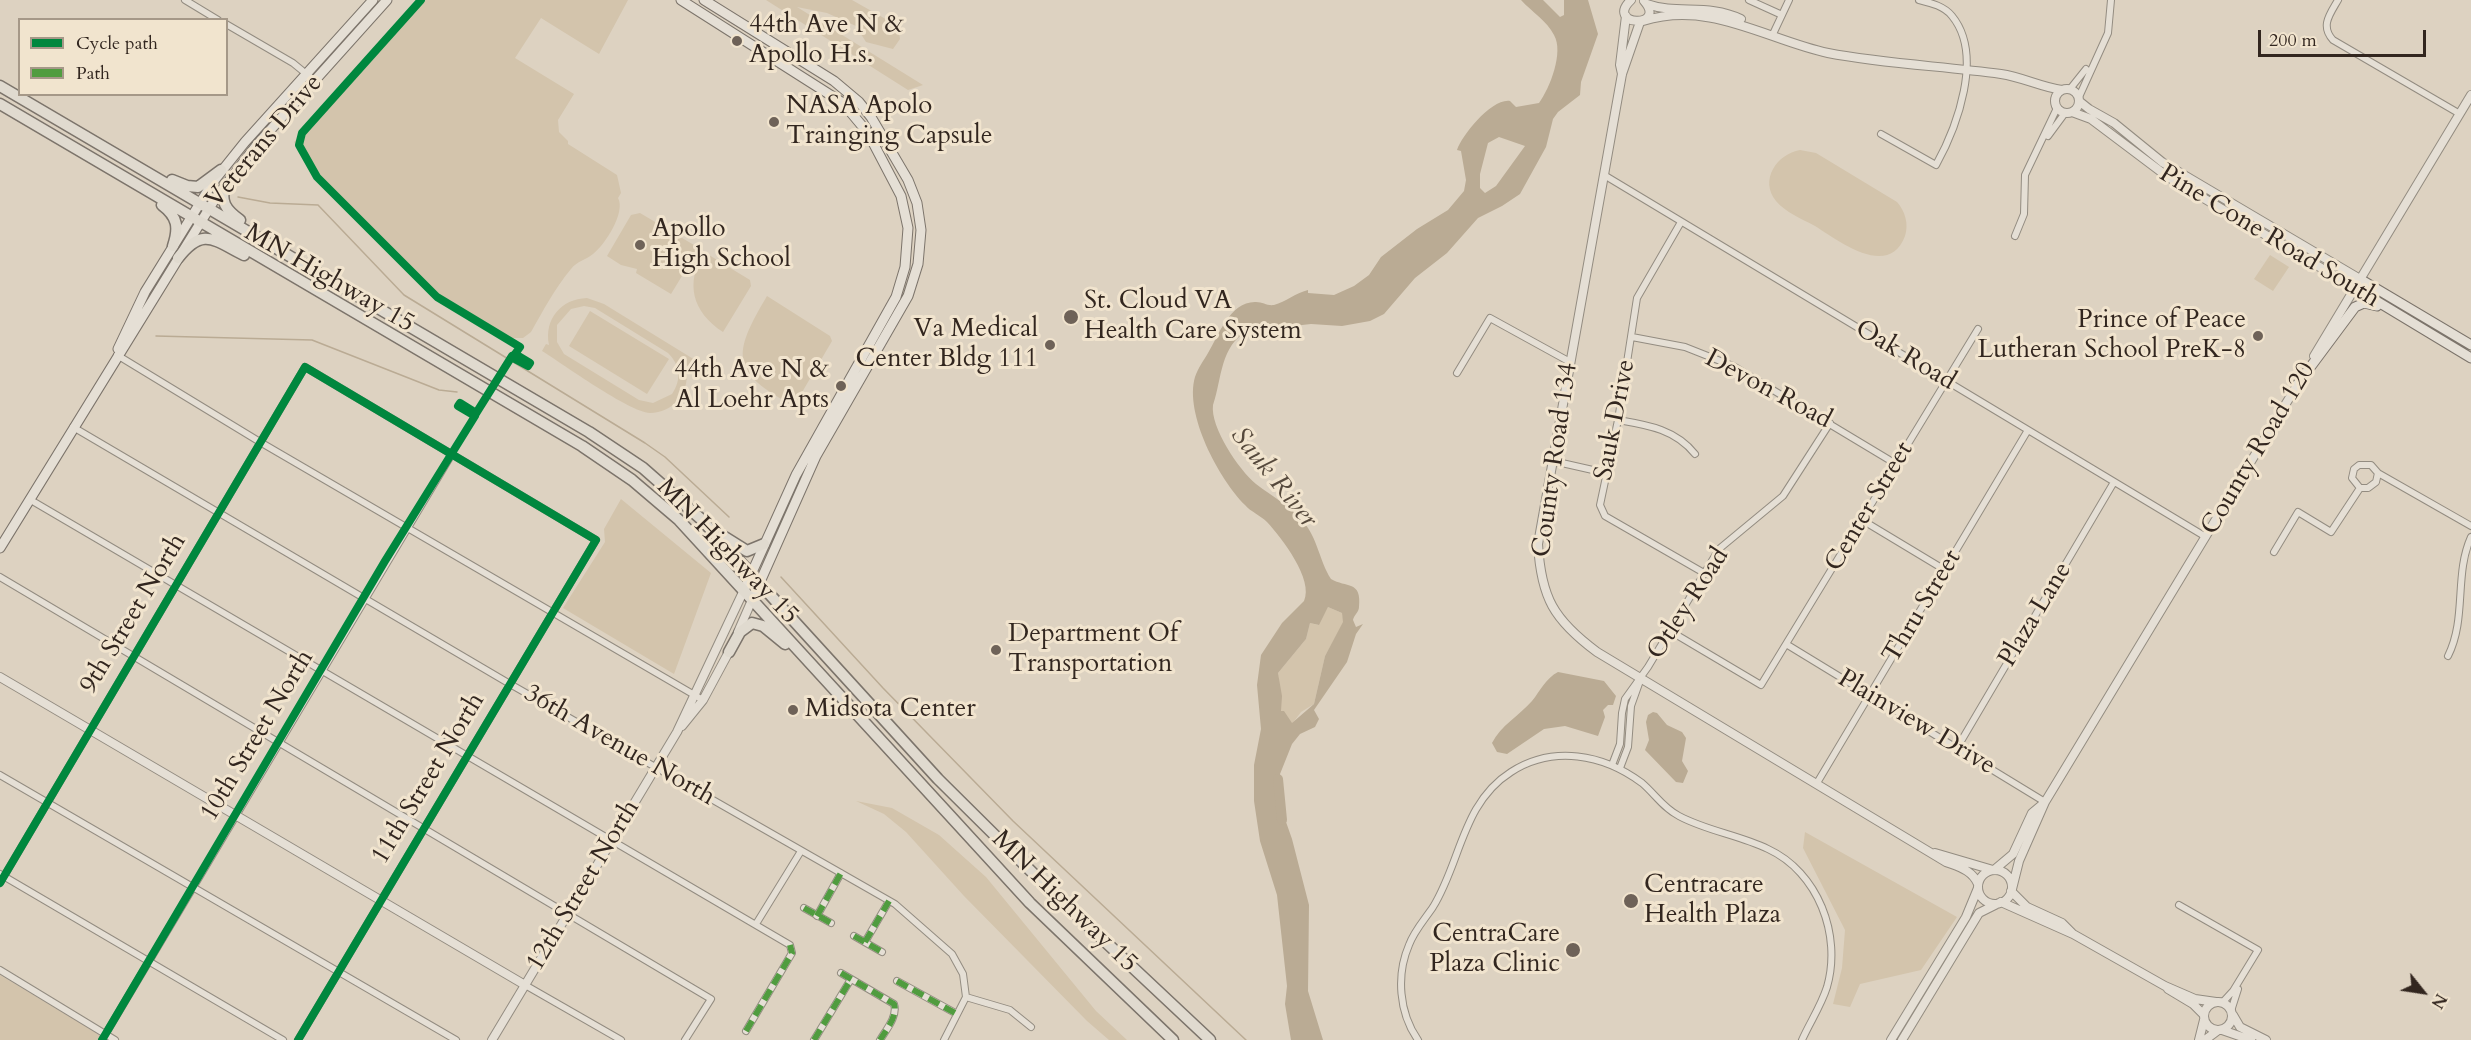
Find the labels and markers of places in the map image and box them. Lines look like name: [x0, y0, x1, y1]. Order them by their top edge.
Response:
place label: 44th Ave N & Apollo H.s.: [749, 10, 904, 71]
marker: 44th Ave N & Apollo H.s.: [730, 34, 744, 48]
place label: NASA Apolo Trainging Capsule: [786, 91, 992, 152]
marker: NASA Apolo Trainging Capsule: [767, 115, 781, 129]
place label: Apollo High School: [652, 214, 791, 276]
marker: Apollo High School: [633, 238, 647, 252]
place label: St. Cloud VA Health Care System: [1084, 286, 1302, 348]
place label: Prince of Peace Lutheran School PreK-8: [1977, 305, 2246, 366]
marker: St. Cloud VA Health Care System: [1062, 308, 1080, 326]
place label: Va Medical Center Bldg 111: [855, 314, 1038, 376]
marker: Prince of Peace Lutheran School PreK-8: [2251, 329, 2265, 343]
marker: Va Medical Center Bldg 111: [1043, 338, 1057, 352]
place label: 44th Ave N & Al Loehr Apts: [674, 355, 829, 416]
marker: 44th Ave N & Al Loehr Apts: [834, 379, 848, 393]
place label: Department Of Transportation: [1008, 619, 1178, 680]
marker: Department Of Transportation: [989, 643, 1003, 657]
place label: Midsota Center: [805, 694, 976, 726]
marker: Midsota Center: [786, 703, 800, 717]
place label: Centracare Health Plaza: [1644, 870, 1781, 932]
marker: Centracare Health Plaza: [1622, 892, 1640, 910]
place label: CentraCare Plaza Clinic: [1429, 919, 1560, 981]
marker: CentraCare Plaza Clinic: [1564, 941, 1582, 959]

